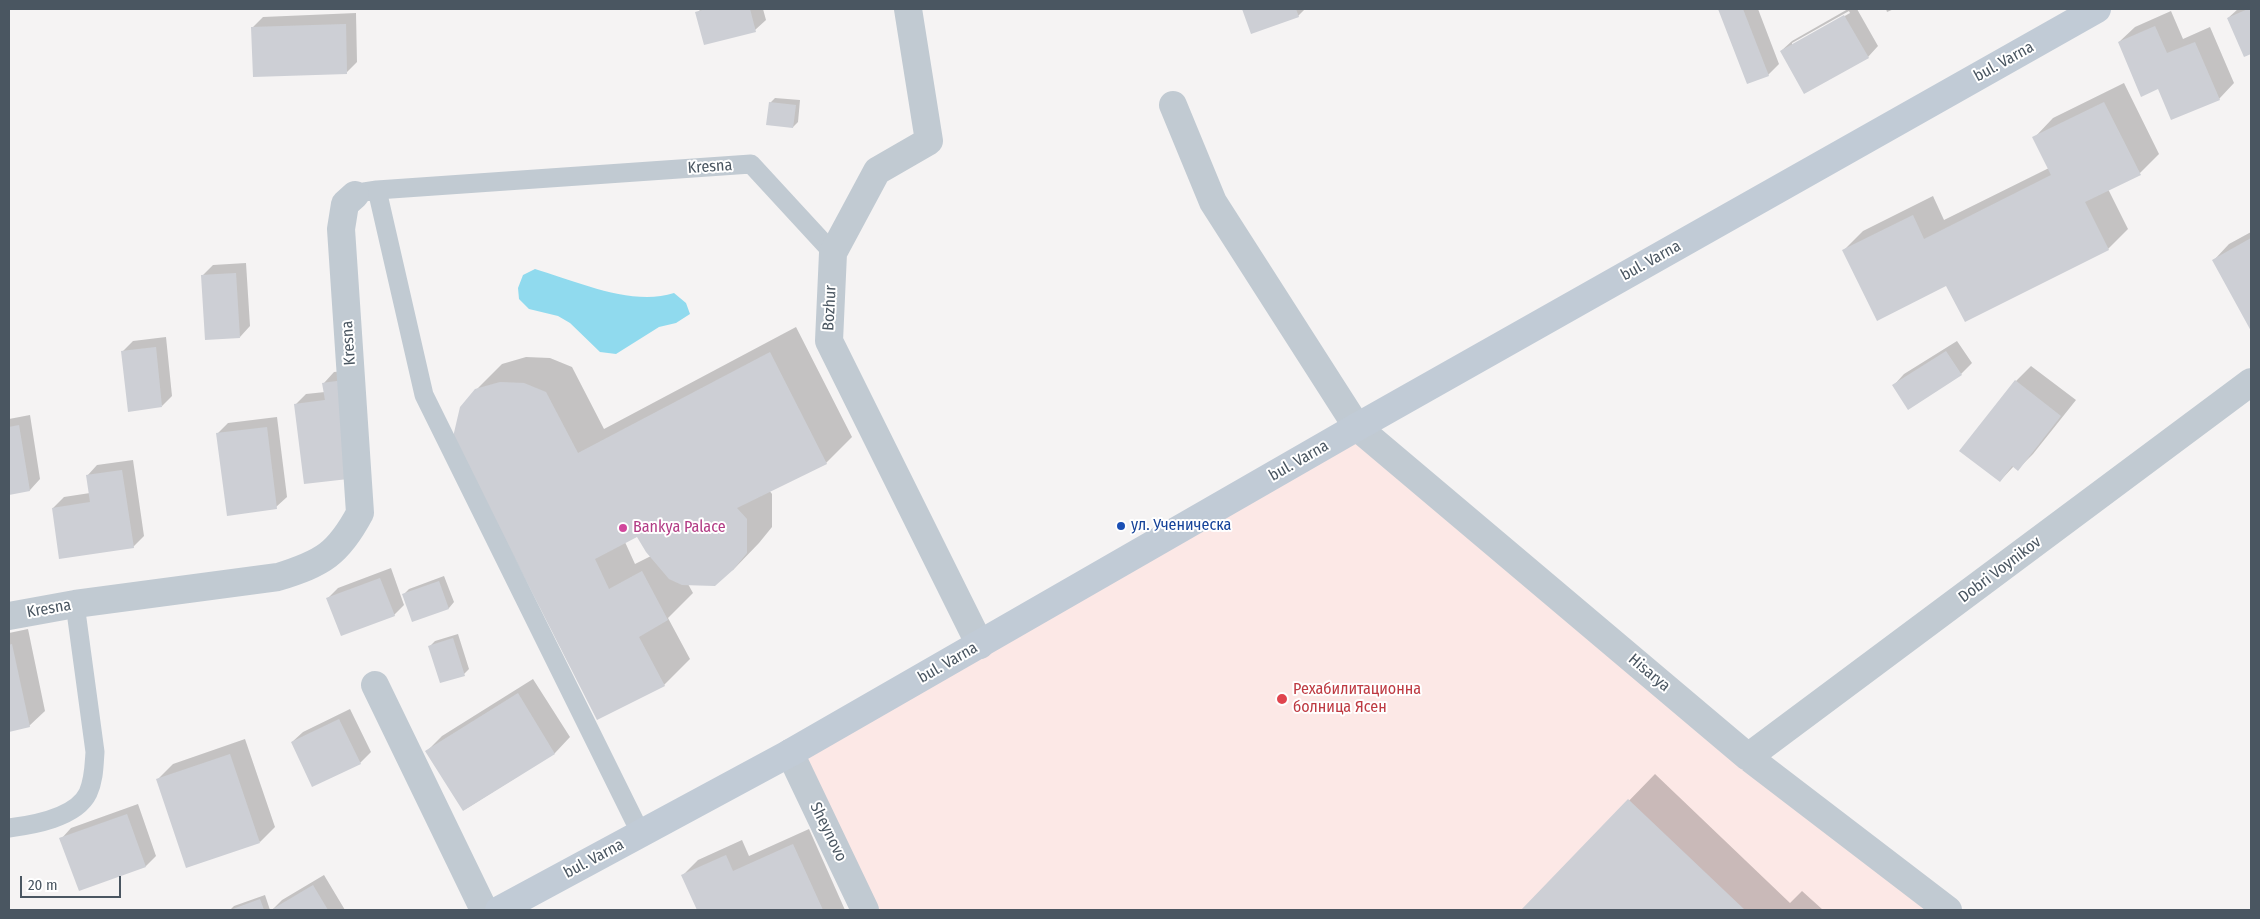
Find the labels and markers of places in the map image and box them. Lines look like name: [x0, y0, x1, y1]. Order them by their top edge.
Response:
place label: ул. Ученическа: [1131, 516, 1231, 536]
place label: Bankya Palace: [633, 518, 726, 538]
marker: ул. Ученическа: [1115, 520, 1127, 532]
marker: Bankya Palace: [617, 522, 629, 534]
place label: Рехабилитационна болница Ясен: [1293, 680, 1421, 718]
marker: Рехабилитационна болница Ясен: [1275, 692, 1289, 706]

